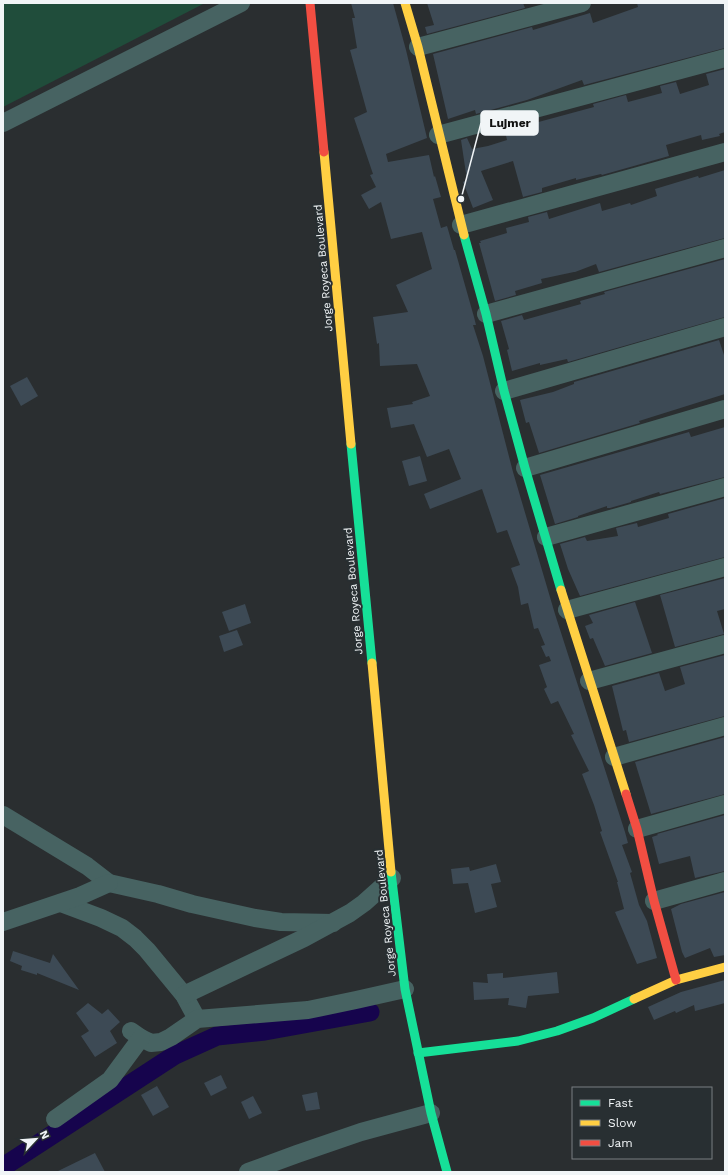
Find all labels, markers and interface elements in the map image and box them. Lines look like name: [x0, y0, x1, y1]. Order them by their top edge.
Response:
callout: Lujmer: [481, 111, 538, 135]
text: Lujmer: [489, 116, 532, 130]
street label: Jorge Royeca Boulevard: [311, 204, 336, 332]
street label: Jorge Royeca Boulevard: [341, 527, 366, 655]
street label: Jorge Royeca Boulevard: [372, 849, 399, 977]
legend: [572, 1087, 712, 1159]
text: Fast: [608, 1096, 633, 1110]
text: Slow: [608, 1116, 636, 1130]
north arrow: [16, 1119, 56, 1159]
text: N: [37, 1128, 52, 1141]
text: Jam: [608, 1136, 633, 1150]

